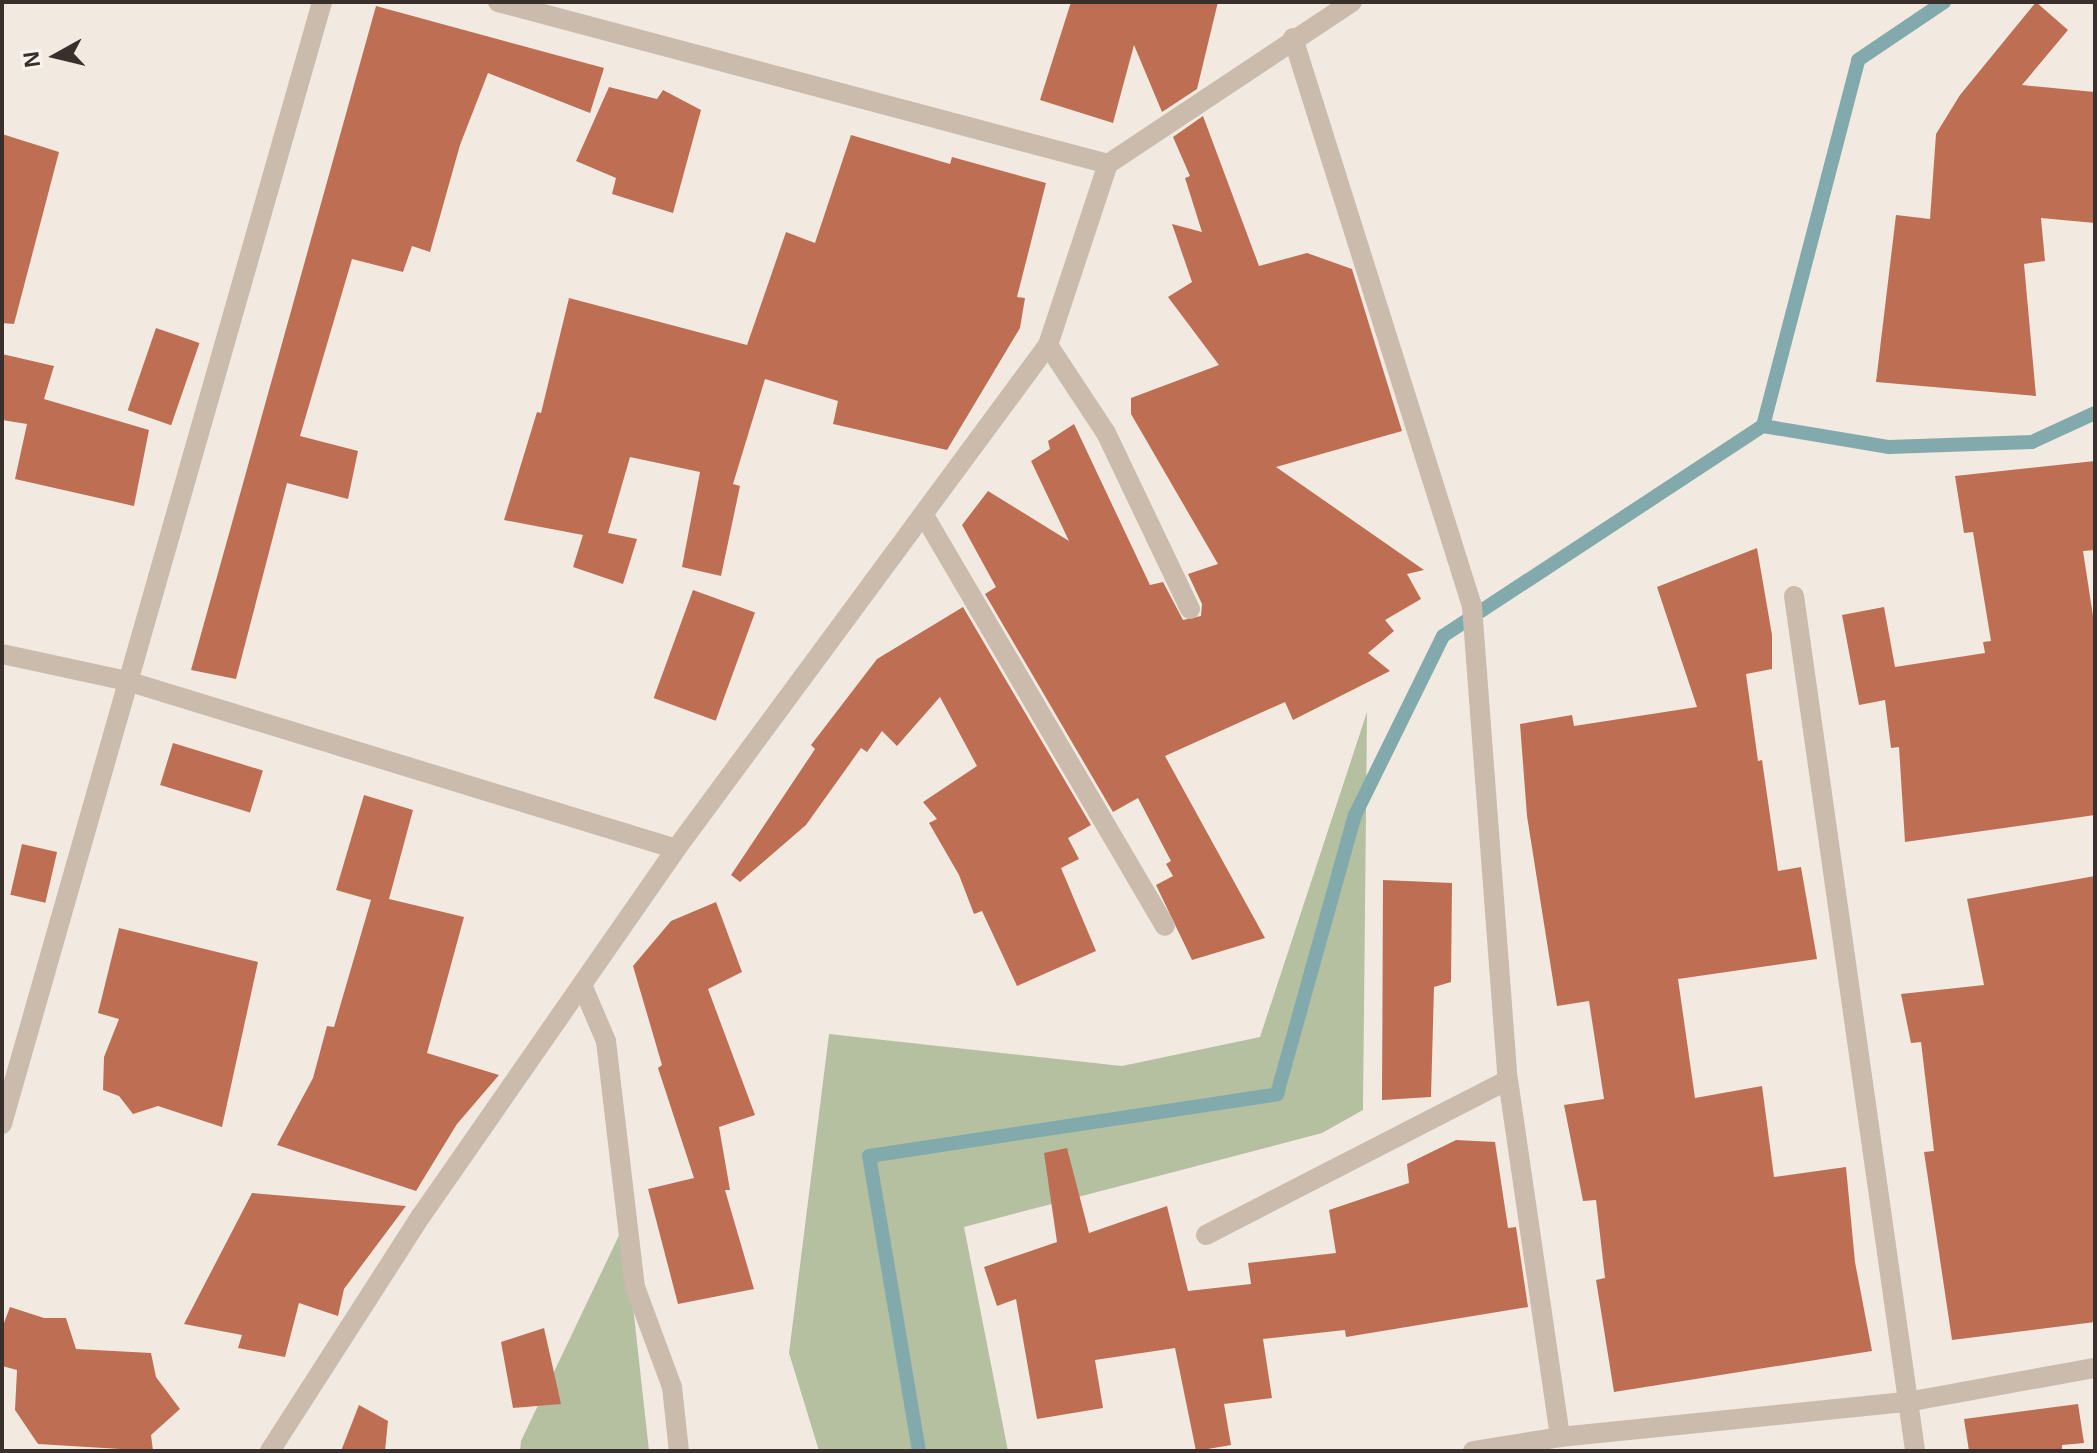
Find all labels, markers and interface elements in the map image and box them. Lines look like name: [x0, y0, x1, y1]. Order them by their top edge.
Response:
north arrow: [16, 16, 96, 96]
text: N: [18, 50, 45, 69]

